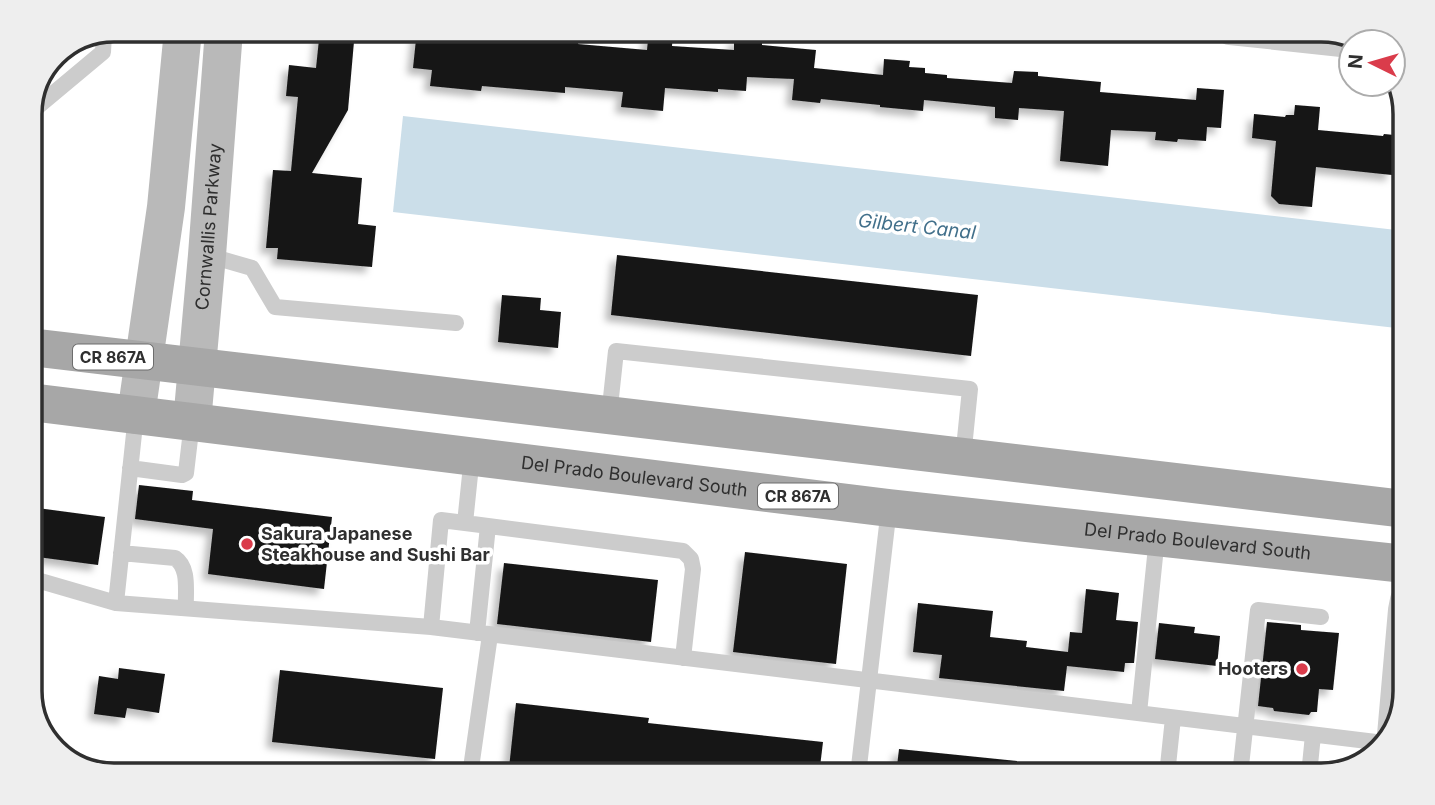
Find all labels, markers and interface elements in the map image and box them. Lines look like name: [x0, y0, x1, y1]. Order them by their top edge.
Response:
north arrow: [1337, 28, 1407, 98]
text: N: [1343, 53, 1368, 70]
street label: Cornwallis Parkway: [191, 142, 225, 311]
water label: Gilbert Canal: [857, 209, 977, 244]
road number: CR 867A: [73, 344, 153, 370]
street label: Del Prado Boulevard South: [520, 452, 749, 500]
road number: CR 867A: [758, 484, 838, 509]
street label: Del Prado Boulevard South: [1083, 518, 1312, 564]
place label: Sakura Japanese Steakhouse and Sushi Bar: [261, 523, 490, 565]
marker: Sakura Japanese Steakhouse and Sushi Bar: [239, 536, 255, 552]
place label: Hooters: [1218, 658, 1288, 679]
marker: Hooters: [1294, 661, 1310, 677]

